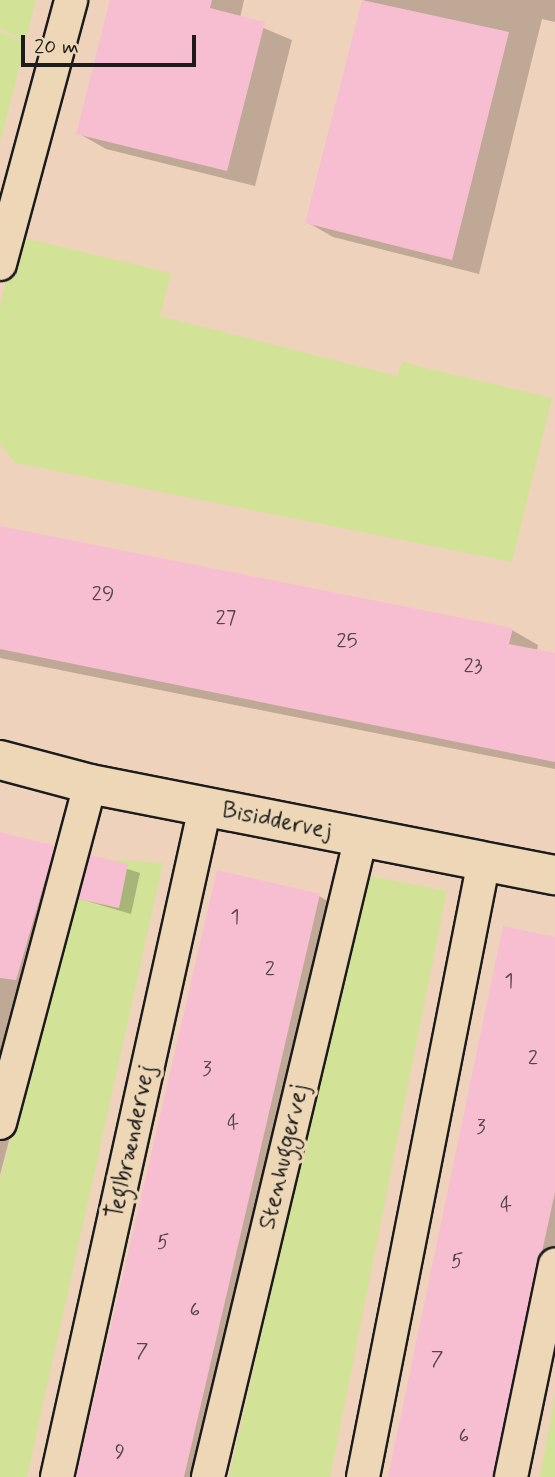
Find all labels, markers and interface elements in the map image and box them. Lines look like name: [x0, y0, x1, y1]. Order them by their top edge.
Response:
scale bar: [24, 21, 200, 65]
text: 20 m: [34, 33, 79, 61]
house number: 29: [92, 581, 114, 607]
house number: 27: [216, 605, 236, 631]
house number: 25: [336, 628, 358, 654]
house number: 23: [463, 653, 483, 679]
street label: Bisiddervej: [219, 796, 335, 846]
house number: 1: [230, 904, 240, 930]
house number: 2: [265, 956, 275, 982]
house number: 1: [504, 968, 514, 994]
house number: 2: [528, 1045, 538, 1071]
house number: 3: [202, 1056, 212, 1082]
street label: Teglbrændervej: [101, 1062, 161, 1222]
street label: Stenhuggervej: [253, 1082, 315, 1232]
house number: 4: [227, 1110, 239, 1136]
house number: 3: [476, 1114, 486, 1140]
house number: 4: [500, 1192, 512, 1218]
house number: 5: [157, 1229, 169, 1255]
house number: 5: [451, 1248, 463, 1274]
house number: 6: [190, 1297, 200, 1323]
house number: 7: [136, 1338, 148, 1364]
house number: 7: [431, 1346, 443, 1372]
house number: 6: [459, 1423, 469, 1449]
house number: 9: [115, 1439, 125, 1465]

